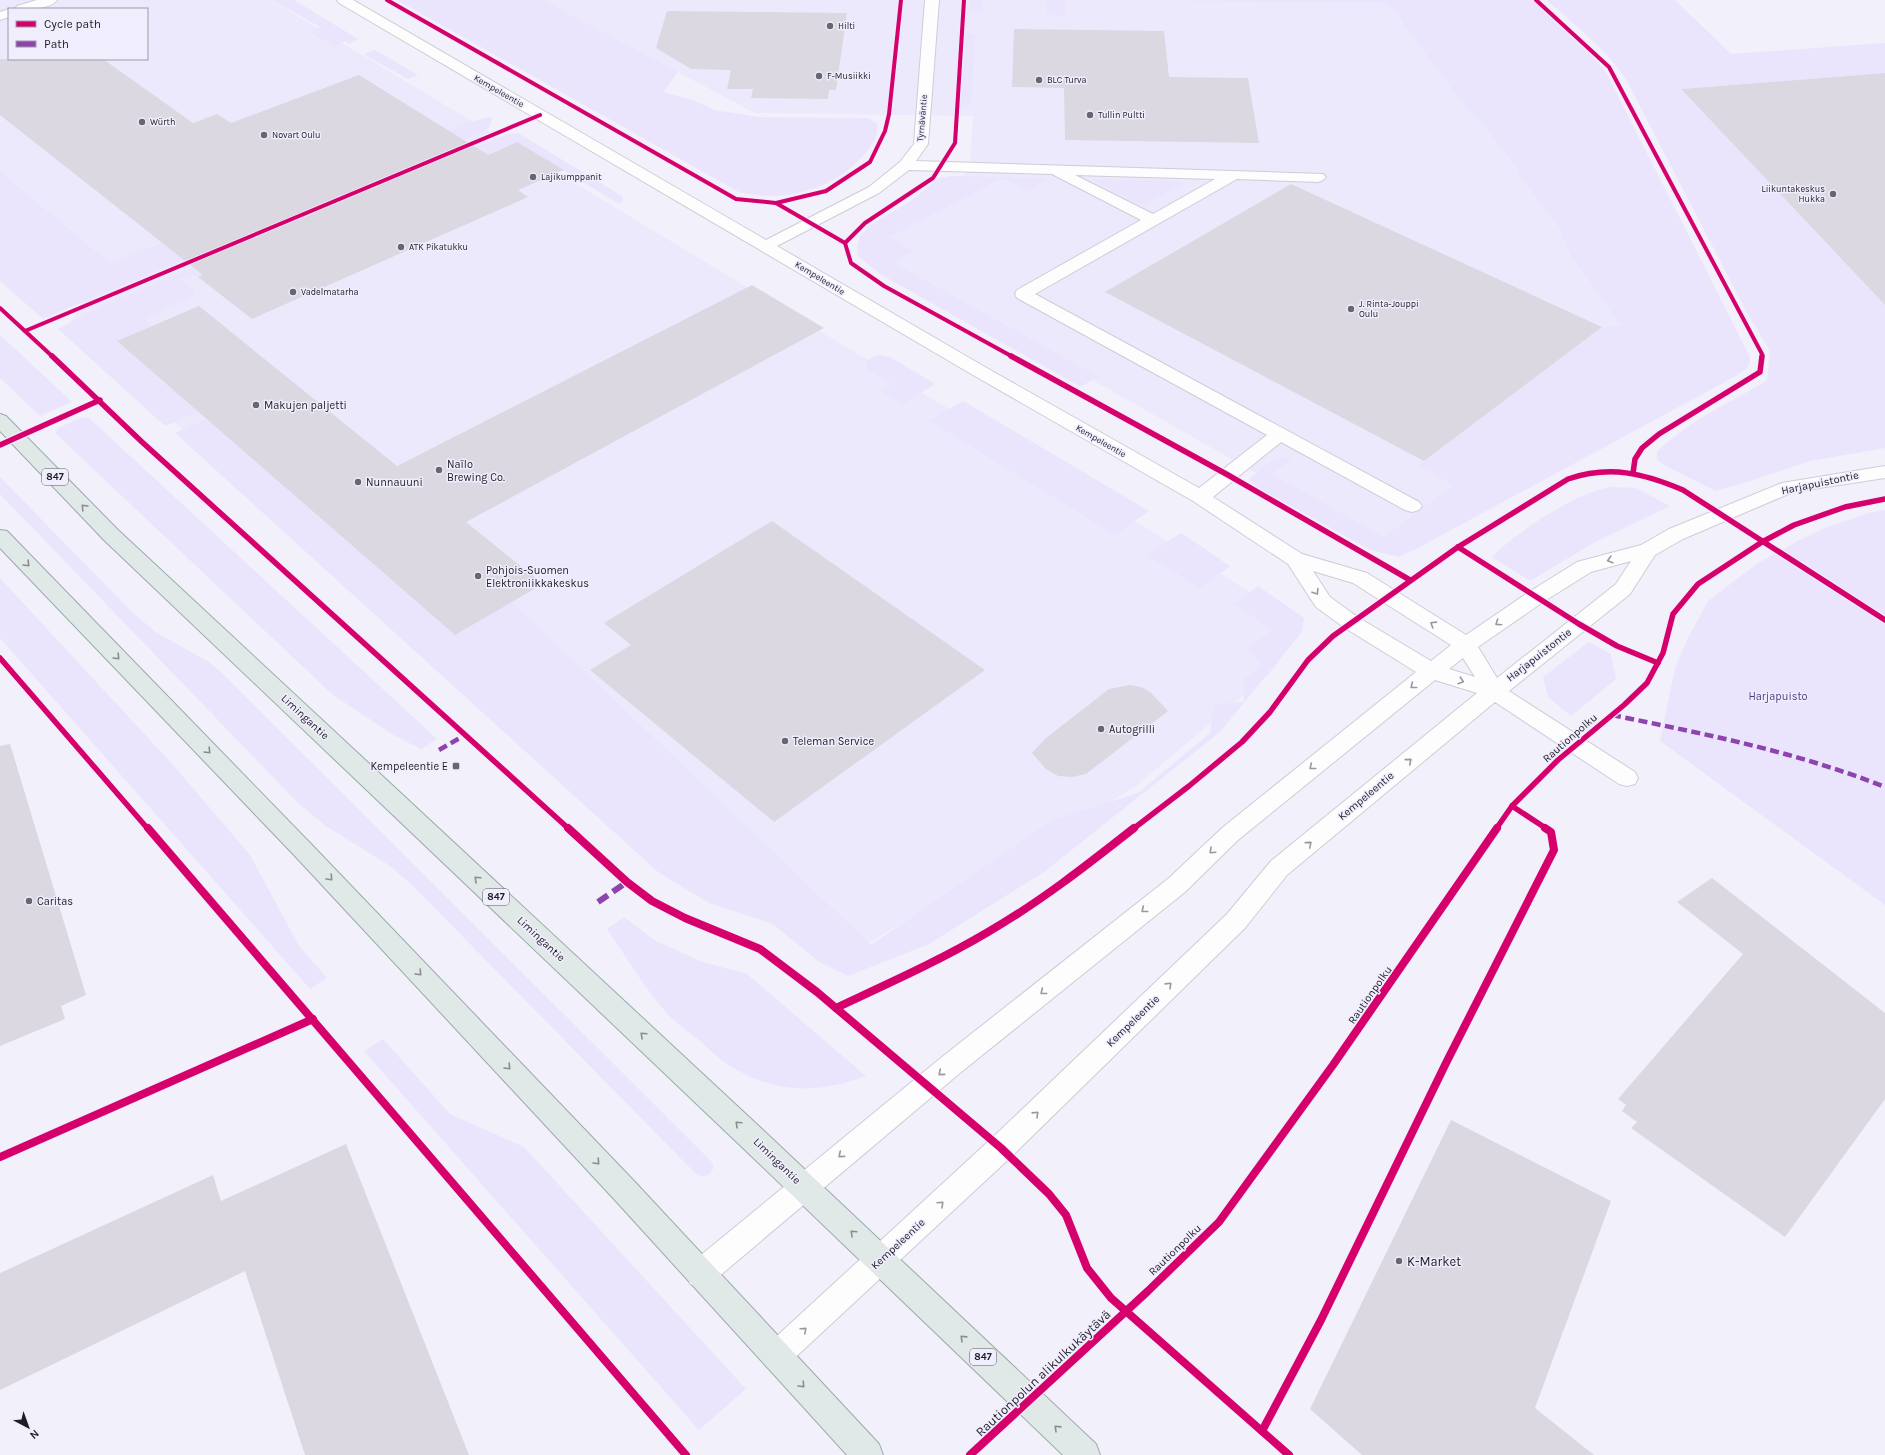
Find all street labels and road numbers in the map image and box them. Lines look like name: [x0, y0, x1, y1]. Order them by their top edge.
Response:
street label: Kempeleentie: [472, 73, 526, 110]
street label: Tyrnäväntie: [915, 94, 929, 142]
street label: Kempeleentie: [793, 259, 847, 297]
street label: Kempeleentie: [1074, 423, 1128, 460]
street label: Harjapuistontie: [1780, 468, 1860, 498]
road number: 847: [42, 469, 68, 485]
street label: Harjapuistontie: [1504, 625, 1574, 684]
street label: Limingantie: [278, 692, 332, 743]
street label: Rautionpolku: [1540, 711, 1600, 765]
street label: Kempeleentie: [1335, 769, 1397, 823]
road number: 847: [483, 889, 509, 905]
street label: Limingantie: [514, 914, 568, 965]
street label: Rautionpolku: [1345, 963, 1395, 1027]
street label: Kempeleentie: [1104, 992, 1163, 1050]
street label: Limingantie: [751, 1135, 804, 1187]
street label: Kempeleentie: [868, 1216, 928, 1272]
street label: Rautionpolku: [1146, 1222, 1204, 1278]
street label: Rautionpolun alikulkukäytävä: [972, 1307, 1114, 1439]
road number: 847: [970, 1349, 996, 1365]

